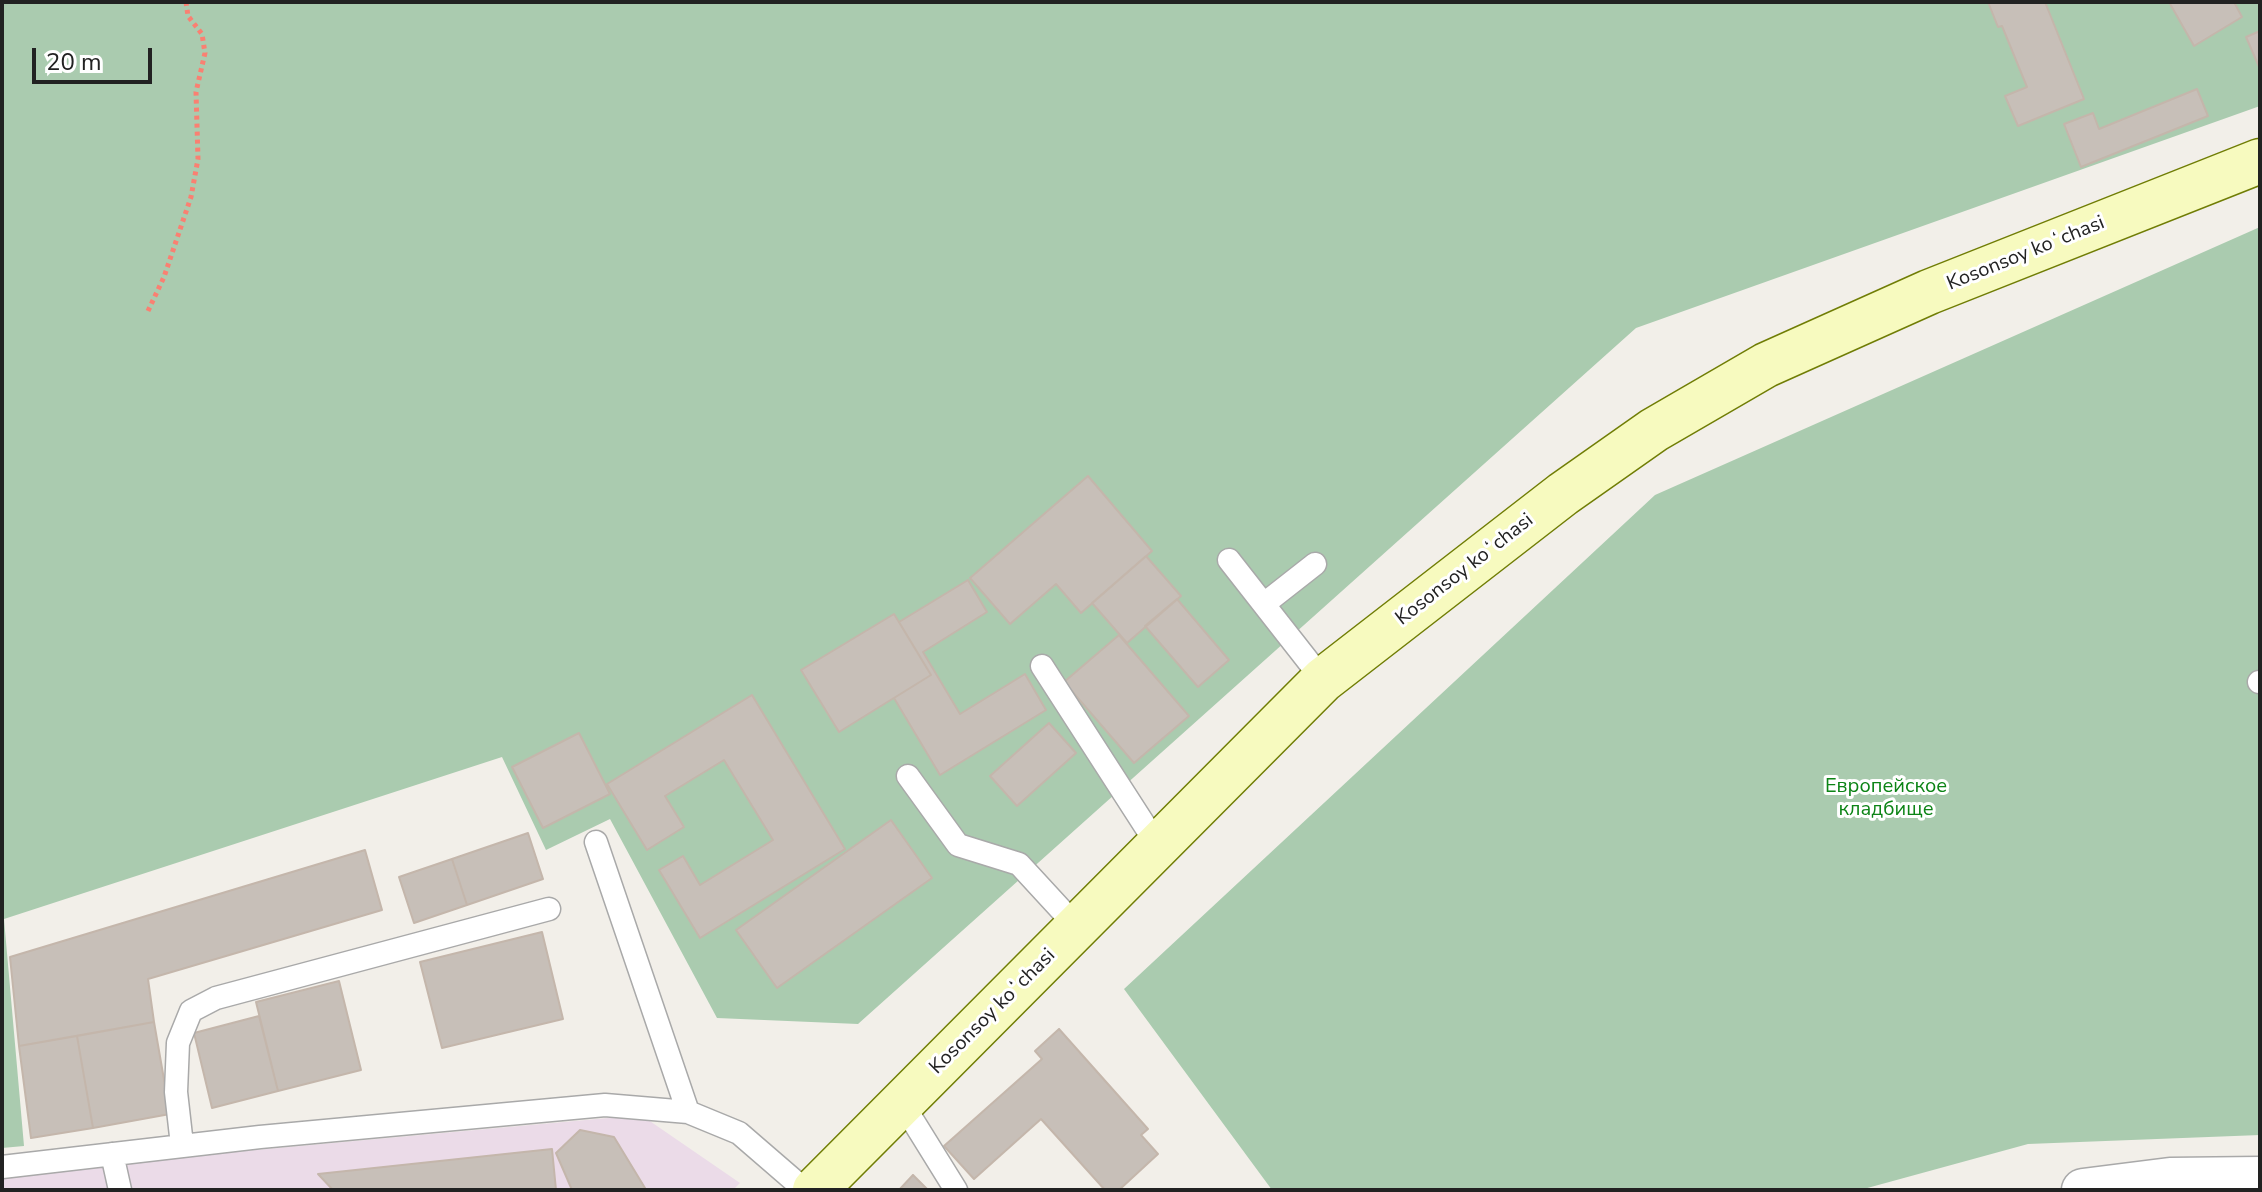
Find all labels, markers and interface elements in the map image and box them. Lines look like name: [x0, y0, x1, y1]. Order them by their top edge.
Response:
scale bar: [36, 32, 156, 82]
text: 20 m: [46, 46, 102, 78]
street label: Kosonsoy koʻchasi: [1944, 211, 2108, 297]
street label: Kosonsoy koʻchasi: [1391, 509, 1539, 631]
park label: Европейское кладбище: [1825, 775, 1947, 822]
street label: Kosonsoy koʻchasi: [925, 944, 1061, 1080]

